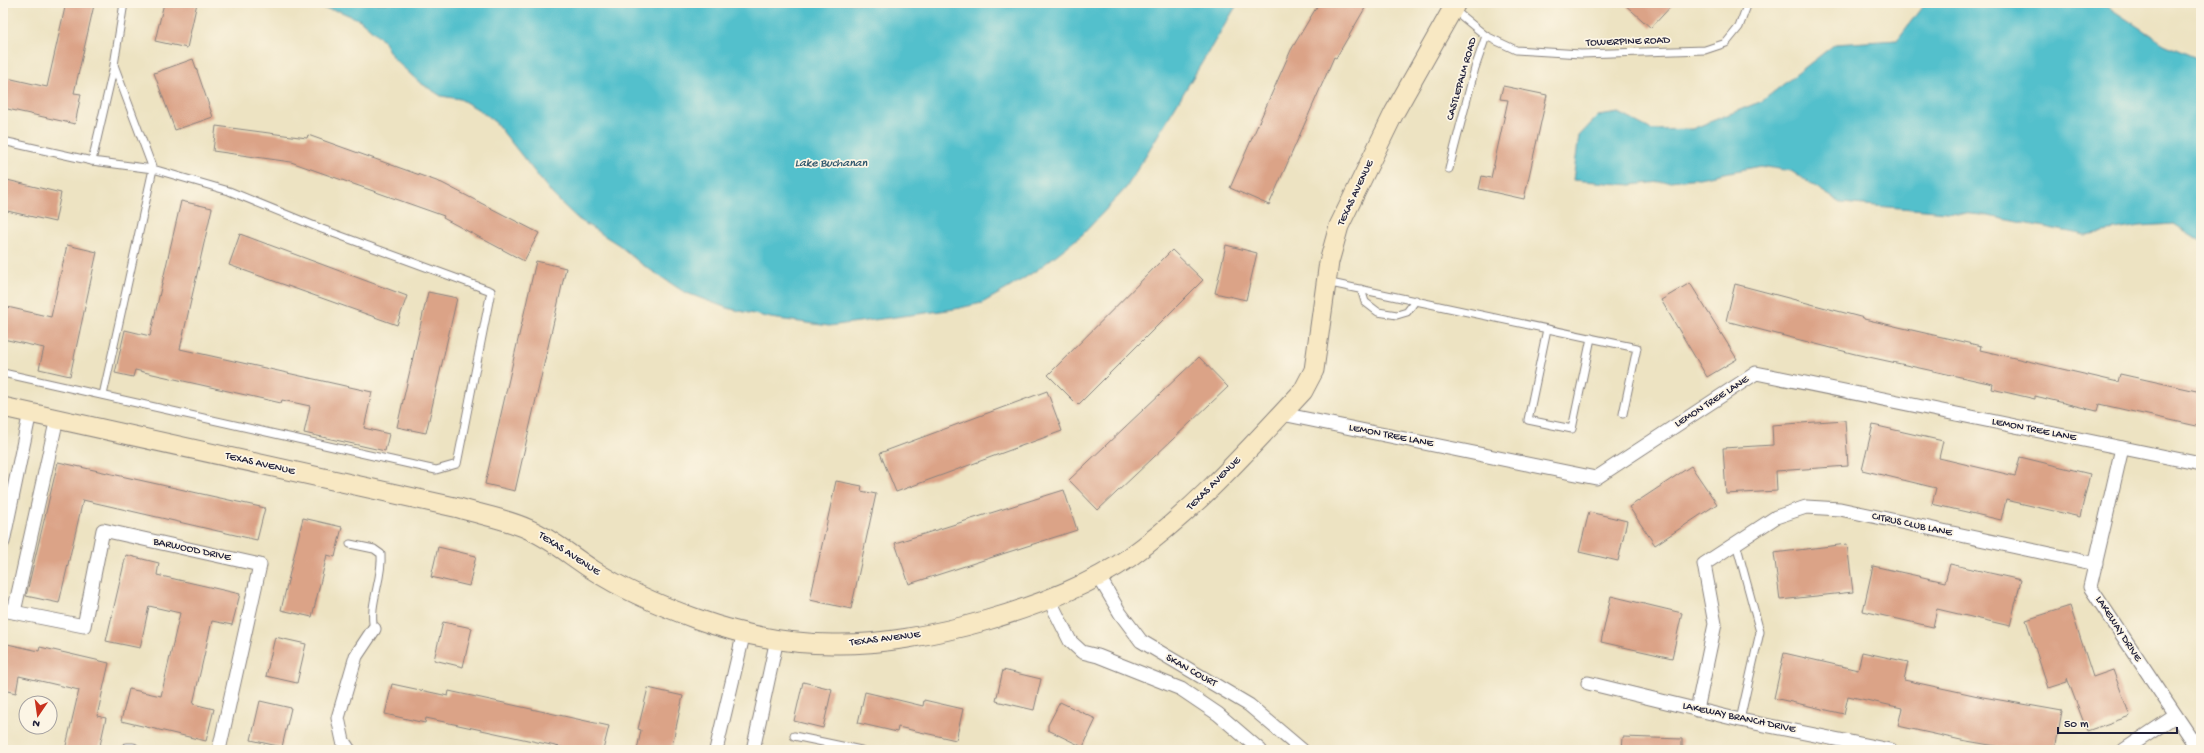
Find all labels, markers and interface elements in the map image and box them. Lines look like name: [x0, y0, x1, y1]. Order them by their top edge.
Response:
street label: CASTLEPALM ROAD: [1444, 35, 1480, 122]
street label: TOWERPINE ROAD: [1585, 35, 1671, 50]
water label: Lake Buchanan: [795, 157, 868, 171]
street label: TEXAS AVENUE: [1335, 157, 1377, 229]
street label: LEMON TREE LANE: [1673, 373, 1752, 430]
street label: LEMON TREE LANE: [1991, 416, 2078, 444]
street label: LEMON TREE LANE: [1348, 422, 1435, 450]
street label: TEXAS AVENUE: [223, 450, 297, 478]
street label: TEXAS AVENUE: [1184, 454, 1244, 514]
street label: CITRUS CLUB LANE: [1871, 511, 1954, 540]
street label: TEXAS AVENUE: [535, 529, 603, 579]
street label: BARWOOD DRIVE: [151, 536, 233, 564]
street label: LAKEWAY DRIVE: [2092, 594, 2144, 665]
street label: TEXAS AVENUE: [848, 629, 922, 649]
street label: SKAN COURT: [1163, 652, 1219, 690]
north arrow: [18, 695, 58, 735]
street label: LAKEWAY BRANCH DRIVE: [1681, 700, 1798, 736]
scale bar: [2058, 709, 2177, 735]
text: N: [31, 716, 41, 729]
text: 50 m: [2064, 718, 2089, 732]

